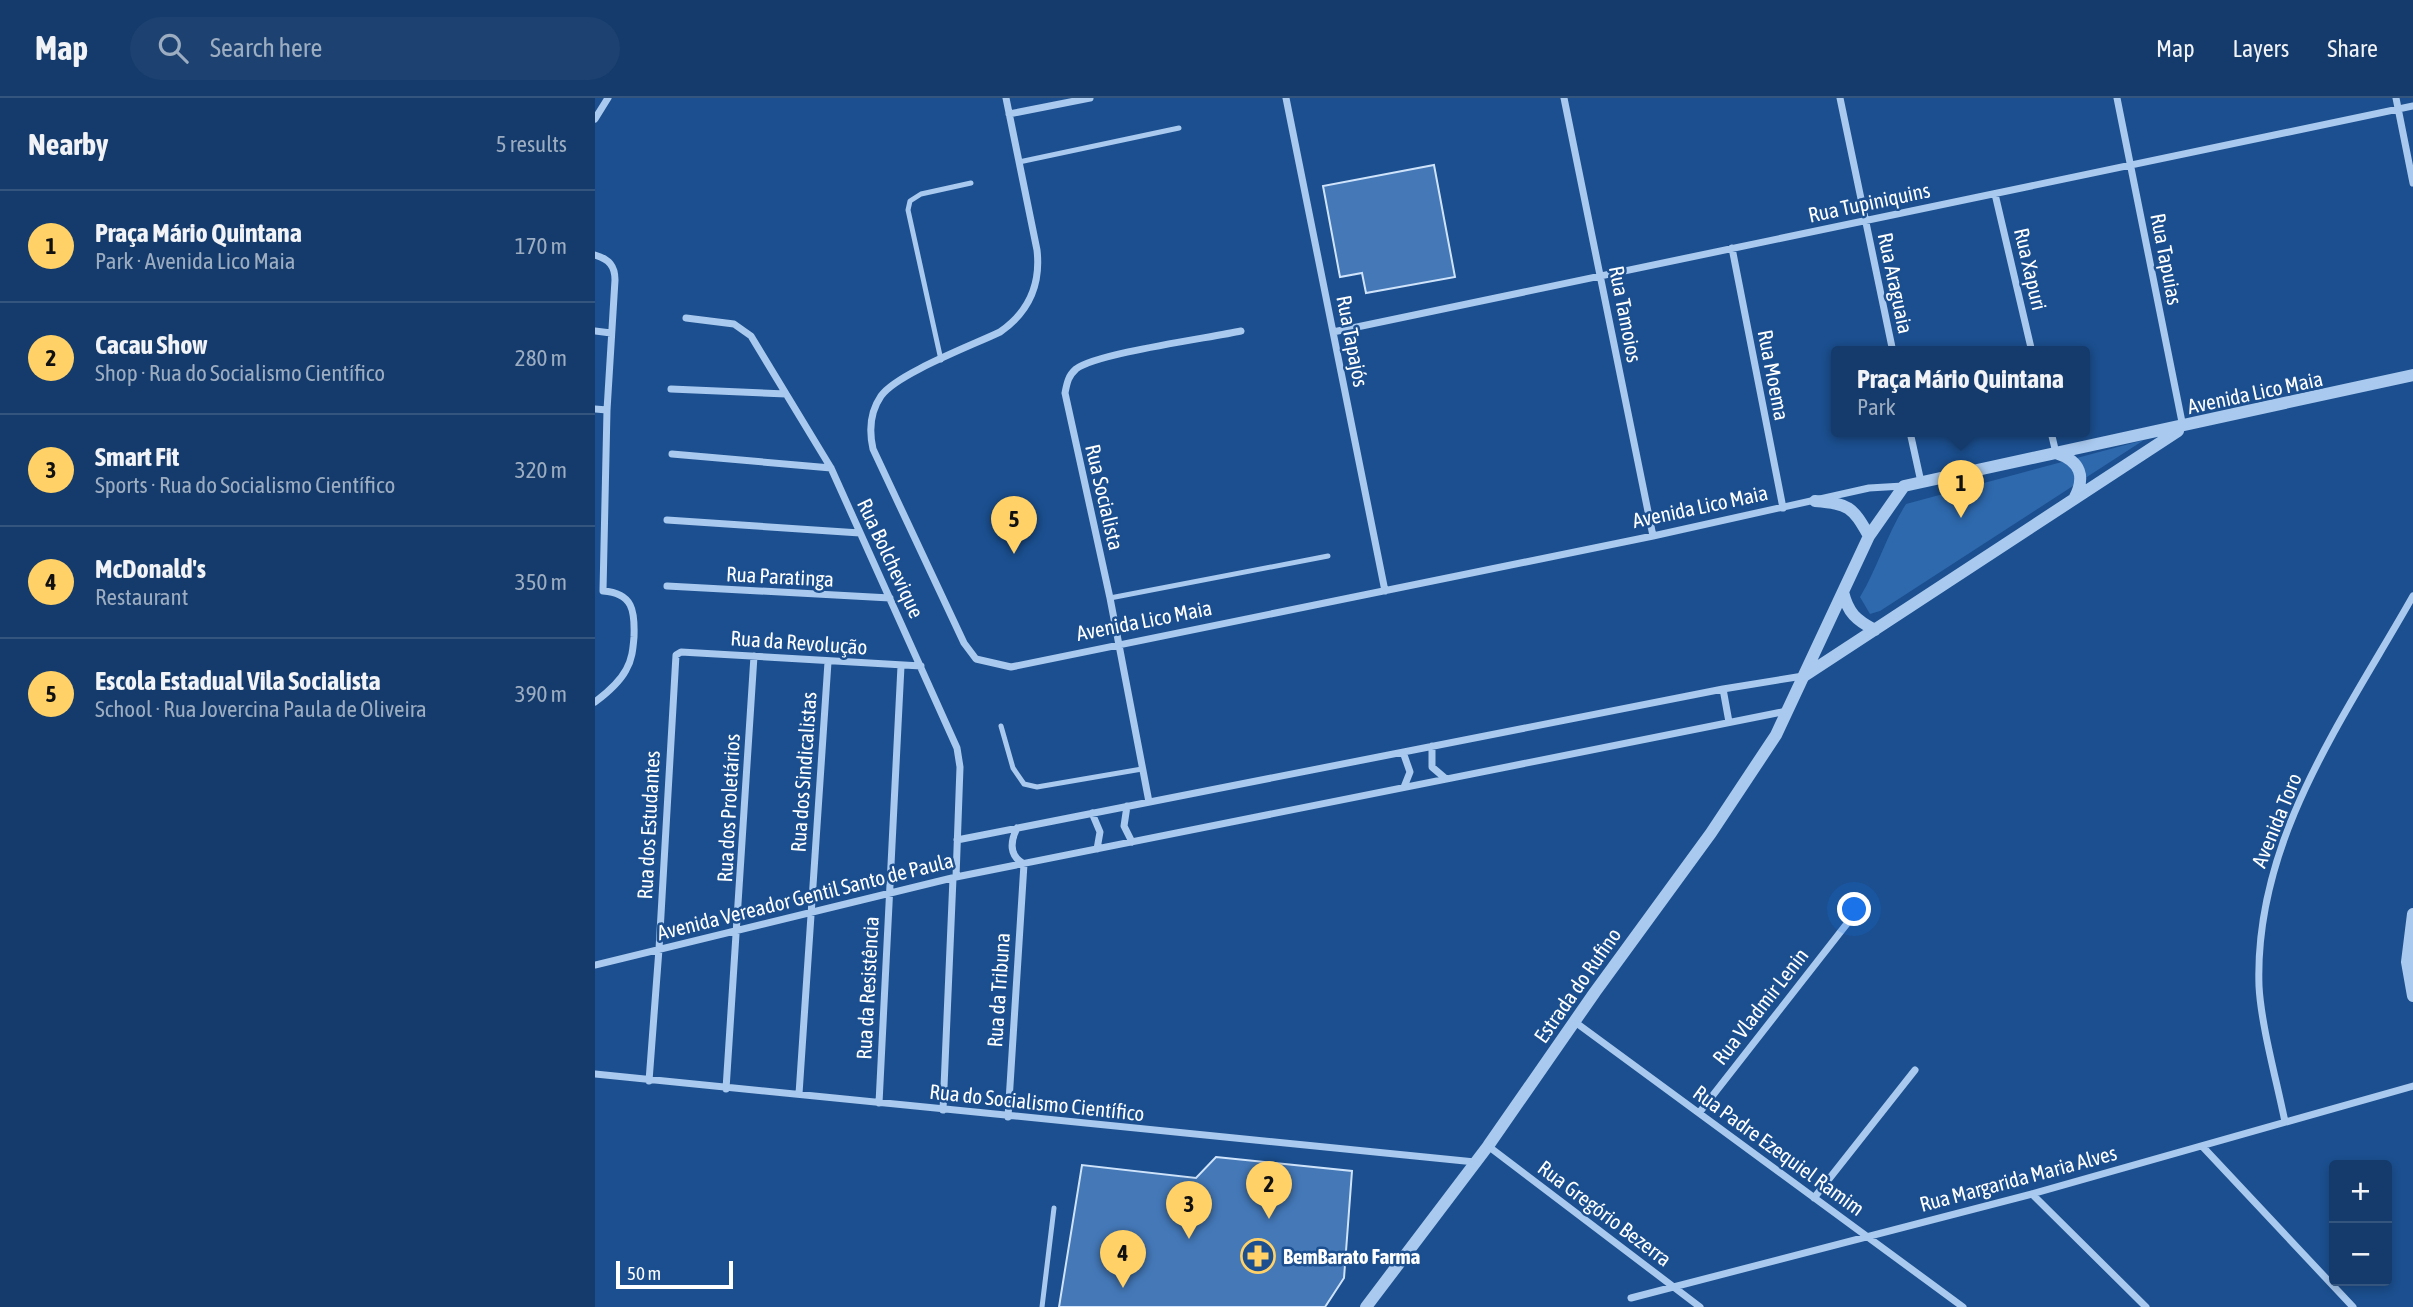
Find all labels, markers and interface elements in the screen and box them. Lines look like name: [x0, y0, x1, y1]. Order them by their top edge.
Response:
search box: [130, 17, 620, 80]
text: Map: [35, 29, 88, 67]
icon: search: [154, 29, 192, 67]
text: Search here: [210, 33, 322, 63]
text: Map: [2156, 35, 2195, 62]
text: Layers: [2233, 35, 2289, 62]
text: Share: [2327, 35, 2378, 62]
text: Nearby: [28, 127, 108, 161]
text: 5 results: [496, 131, 567, 157]
street label: Rua Tupiniquins: [1806, 177, 1932, 227]
street label: Rua Tapuias: [2146, 211, 2188, 307]
text: Praça Mário Quintana: [95, 218, 302, 248]
street label: Rua Xapuri: [2010, 226, 2052, 312]
street label: Rua Araguaia: [1874, 230, 1918, 336]
text: 1: [46, 233, 56, 259]
text: 170 m: [515, 233, 567, 259]
text: Park · Avenida Lico Maia: [95, 248, 296, 274]
street label: Rua Tamoios: [1605, 264, 1647, 364]
street label: Rua Tapajós: [1332, 293, 1374, 389]
street label: Rua Moema: [1753, 328, 1795, 422]
text: Cacau Show: [95, 330, 208, 360]
text: 2: [46, 345, 56, 371]
text: 280 m: [515, 345, 567, 371]
popup: [1831, 346, 2090, 437]
text: Shop · Rua do Socialismo Científico: [95, 360, 385, 386]
text: Praça Mário Quintana: [1857, 364, 2064, 394]
street label: Avenida Lico Maia: [2185, 366, 2325, 418]
text: Park: [1857, 394, 1896, 420]
text: Smart Fit: [95, 442, 179, 472]
street label: Rua Socialista: [1081, 442, 1129, 552]
text: 3: [46, 457, 56, 483]
text: 320 m: [515, 457, 567, 483]
pin: 1: [1938, 460, 1984, 518]
text: Sports · Rua do Socialismo Científico: [95, 472, 395, 498]
street label: Avenida Lico Maia: [1630, 480, 1770, 532]
street label: Rua Bolchevique: [853, 495, 929, 621]
pin: 5: [991, 496, 1037, 554]
text: McDonald's: [95, 554, 206, 584]
street label: Rua Paratinga: [725, 561, 835, 591]
text: 4: [46, 569, 56, 595]
text: 350 m: [515, 569, 567, 595]
text: Restaurant: [95, 584, 188, 610]
street label: Avenida Lico Maia: [1074, 595, 1214, 645]
street label: Rua da Revolução: [730, 625, 868, 659]
text: Escola Estadual Vila Socialista: [95, 666, 381, 696]
text: 5: [46, 681, 56, 707]
text: 390 m: [515, 681, 567, 707]
street label: Rua dos Sindicalistas: [785, 691, 821, 853]
text: School · Rua Jovercina Paula de Oliveira: [95, 696, 427, 722]
street label: Rua dos Proletários: [712, 733, 744, 883]
street label: Rua dos Estudantes: [632, 750, 664, 900]
street label: Avenida Toro: [2246, 769, 2306, 871]
street label: Avenida Vereador Gentil Santo de Paula: [654, 848, 956, 944]
your location: [1837, 892, 1871, 926]
street label: Rua da Resistência: [851, 916, 883, 1060]
street label: Estrada do Rufino: [1529, 923, 1625, 1047]
street label: Rua da Tribuna: [982, 932, 1014, 1048]
street label: Rua Vladmir Lenin: [1707, 943, 1813, 1069]
street label: Rua do Socialismo Científico: [928, 1079, 1146, 1125]
street label: Rua Padre Ezequiel Ramim: [1689, 1080, 1869, 1220]
street label: Rua Margarida Maria Alves: [1917, 1140, 2119, 1216]
street label: Rua Gregório Bezerra: [1534, 1155, 1676, 1271]
map controls: [2329, 1160, 2392, 1286]
button: +: [2329, 1160, 2392, 1223]
pin: 2: [1246, 1161, 1292, 1219]
pin: 3: [1166, 1181, 1212, 1239]
button: −: [2329, 1223, 2392, 1286]
pin: 4: [1100, 1230, 1146, 1288]
pharmacy icon: BemBarato Farma: [1239, 1237, 1277, 1275]
place label: BemBarato Farma: [1283, 1244, 1421, 1268]
scale bar: [616, 1258, 733, 1290]
text: 50 m: [627, 1262, 661, 1284]

